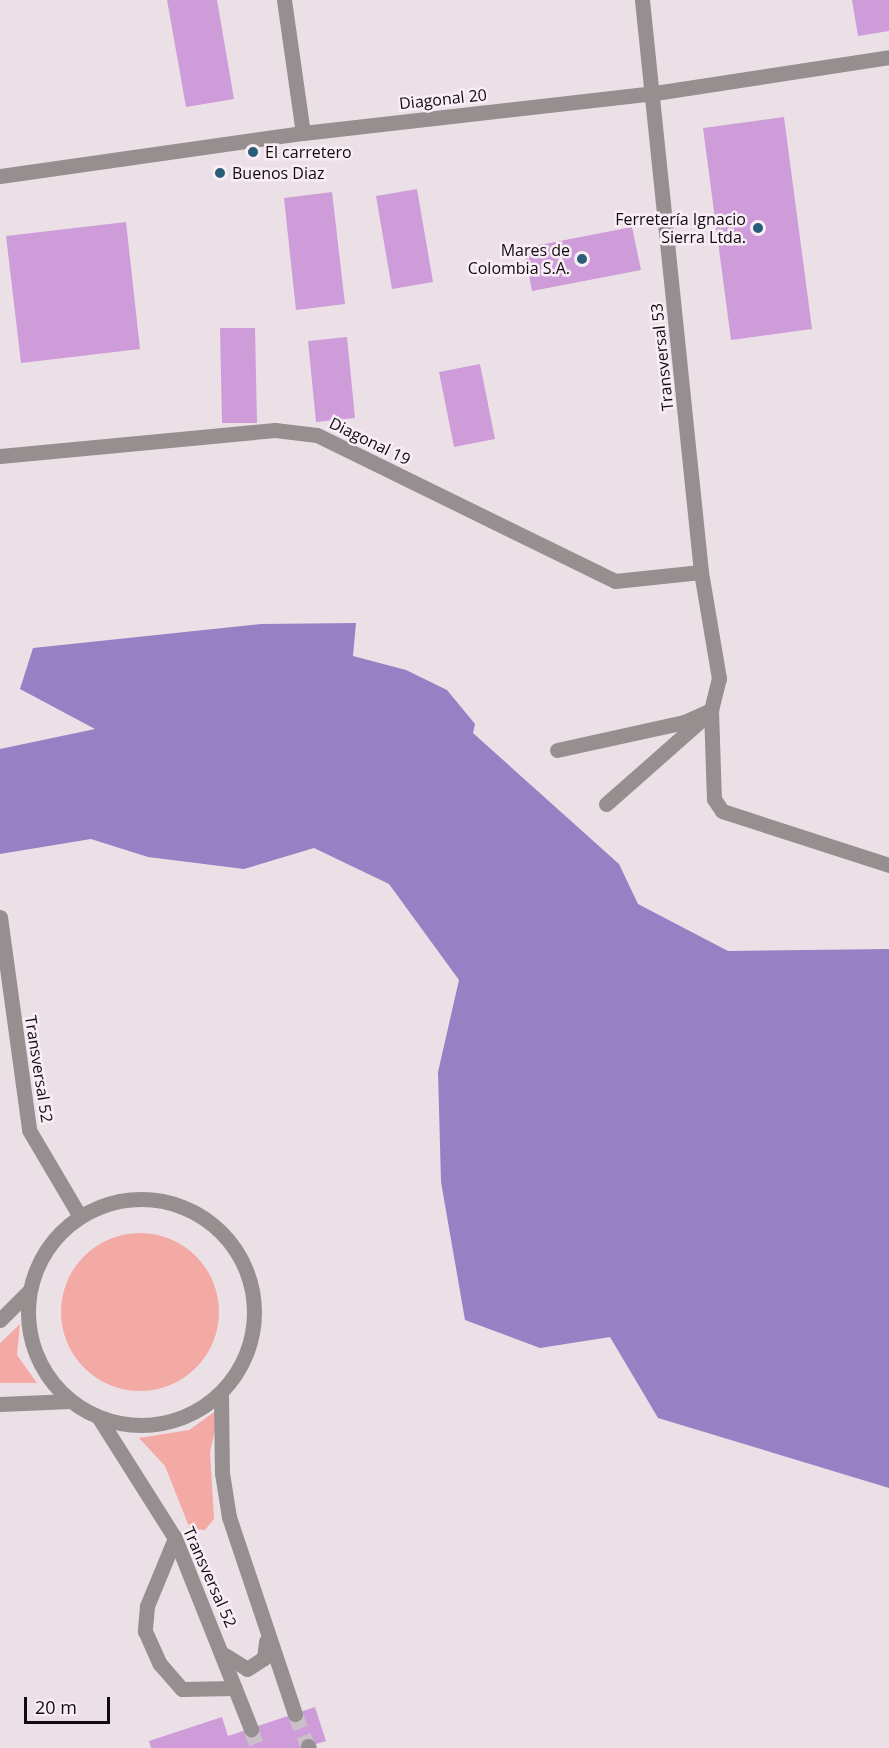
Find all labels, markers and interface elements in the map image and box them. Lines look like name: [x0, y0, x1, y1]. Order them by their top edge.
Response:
street label: Diagonal 20: [398, 85, 488, 113]
place label: El carretero: [265, 142, 352, 162]
marker: El carretero: [246, 145, 260, 159]
place label: Buenos Diaz: [232, 163, 324, 183]
marker: Buenos Diaz: [213, 166, 227, 180]
place label: Ferretería Ignacio Sierra Ltda.: [615, 209, 746, 247]
marker: Ferretería Ignacio Sierra Ltda.: [751, 221, 765, 235]
place label: Mares de Colombia S.A.: [468, 240, 570, 278]
marker: Mares de Colombia S.A.: [575, 252, 589, 266]
street label: Transversal 53: [647, 302, 677, 412]
street label: Diagonal 19: [326, 413, 414, 469]
street label: Transversal 52: [21, 1014, 57, 1124]
street label: Transversal 52: [179, 1524, 241, 1630]
scale bar: [27, 1685, 112, 1723]
text: 20 m: [35, 1695, 77, 1719]

